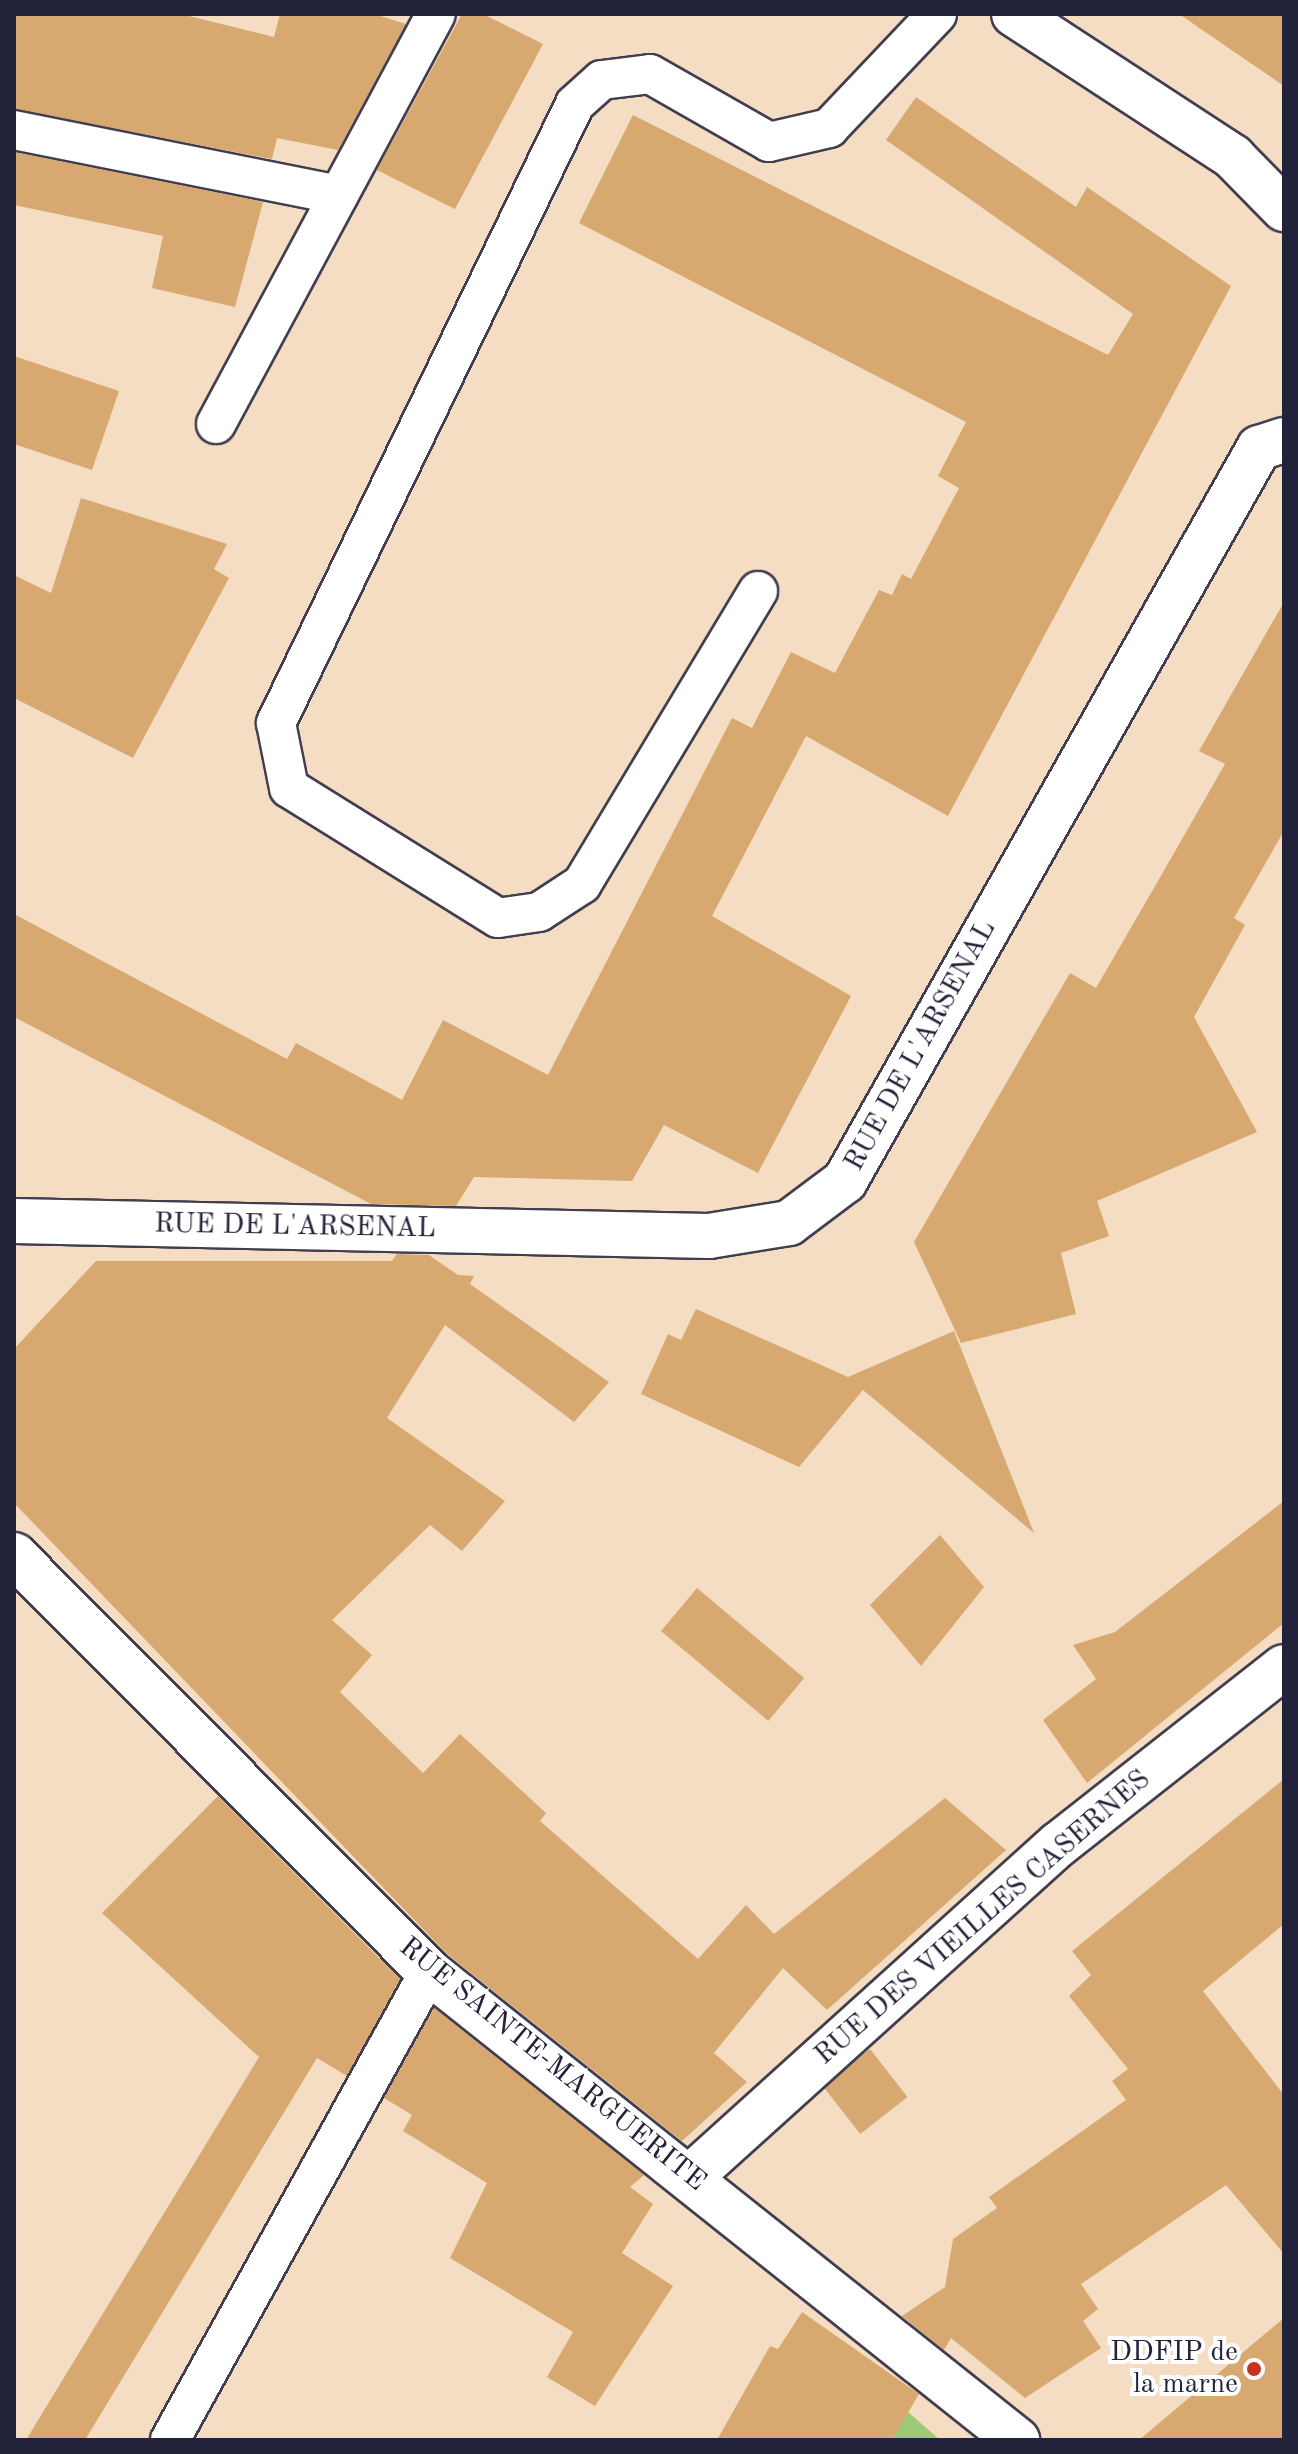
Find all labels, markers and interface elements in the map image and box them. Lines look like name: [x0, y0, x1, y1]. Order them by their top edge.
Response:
street label: RUE DE L'ARSENAL: [838, 915, 1004, 1177]
street label: RUE DE L'ARSENAL: [154, 1208, 436, 1246]
street label: RUE DES VIEILLES CASERNES: [809, 1763, 1157, 2073]
street label: RUE SAINTE-MARGUERITE: [392, 1931, 712, 2199]
place label: DDFIP de la marne: [1110, 2336, 1238, 2402]
marker: DDFIP de la marne: [1245, 2360, 1263, 2378]

